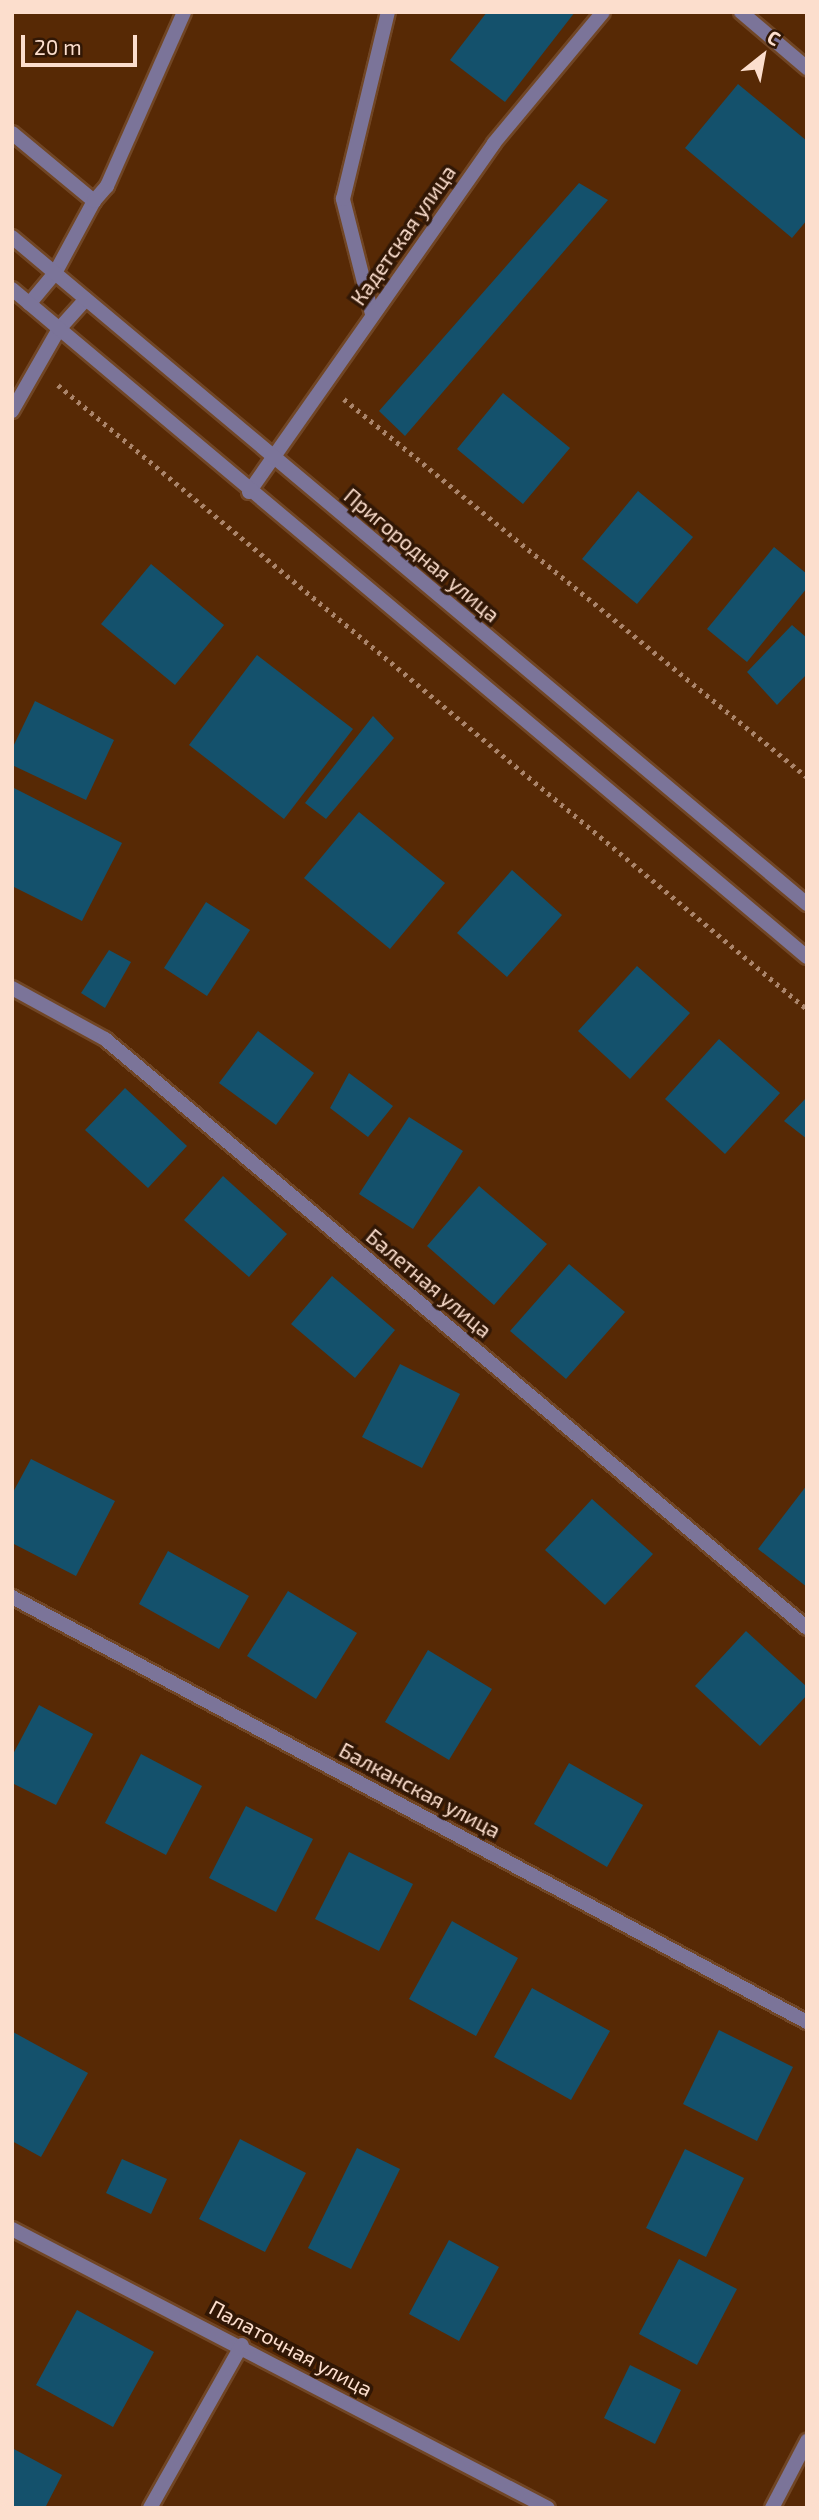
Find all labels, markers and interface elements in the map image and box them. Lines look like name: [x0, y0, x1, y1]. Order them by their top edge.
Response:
scale bar: [24, 21, 140, 65]
north arrow: [728, 21, 798, 91]
text: С: [763, 25, 785, 50]
text: 20 m: [34, 34, 82, 59]
street label: Кадетская улица: [345, 160, 461, 310]
street label: Пригородная улица: [339, 483, 505, 627]
street label: Балетная улица: [361, 1223, 497, 1343]
street label: Балканская улица: [335, 1737, 505, 1843]
street label: Палаточная улица: [205, 2294, 377, 2402]

